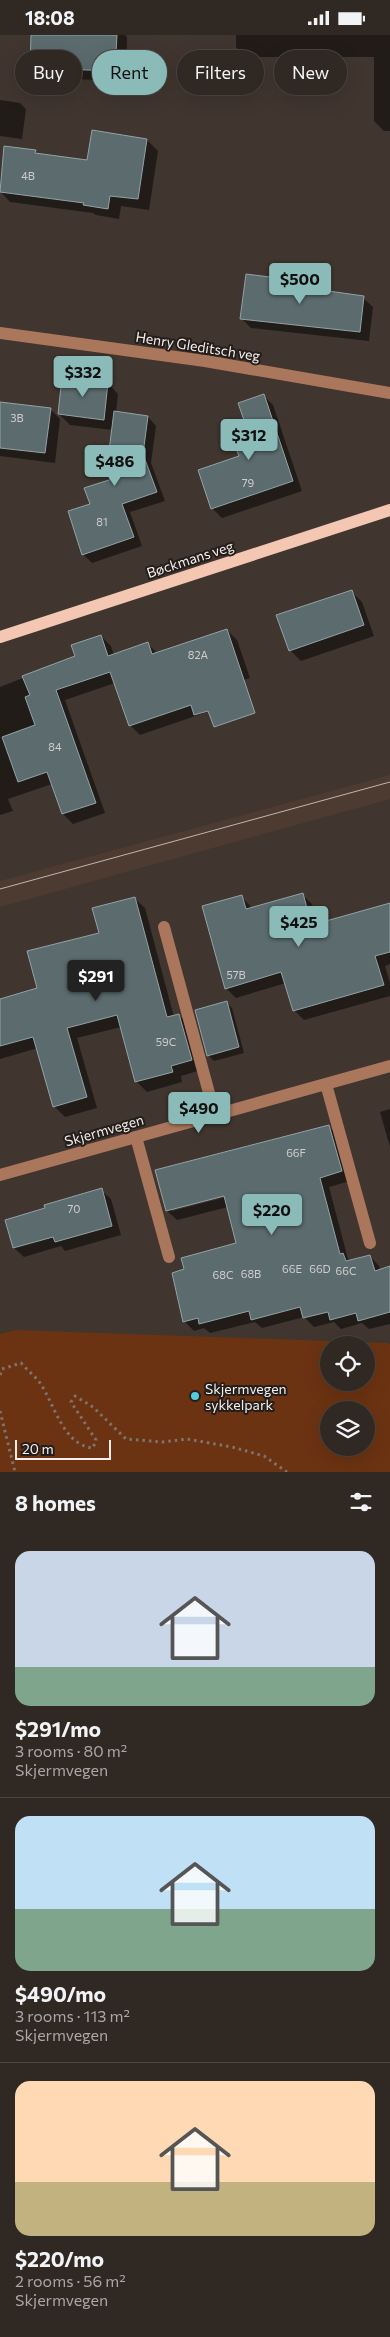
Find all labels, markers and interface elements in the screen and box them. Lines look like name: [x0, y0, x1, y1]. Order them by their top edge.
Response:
text: 18:08: [25, 6, 75, 29]
chip: Buy: [15, 50, 82, 95]
chip: Rent: [92, 50, 167, 95]
chip: Filters: [177, 50, 264, 95]
chip: New: [274, 50, 347, 95]
house number: 4B: [21, 169, 35, 182]
pin: $500: [270, 263, 330, 305]
text: $500: [280, 269, 320, 288]
street label: Henry Gleditsch veg: [134, 328, 262, 364]
pin: $332: [53, 355, 113, 398]
text: $332: [65, 362, 101, 381]
house number: 3B: [10, 411, 24, 424]
pin: $312: [219, 419, 279, 461]
text: $312: [232, 425, 266, 444]
pin: $486: [85, 445, 145, 487]
text: $486: [96, 451, 134, 470]
house number: 79: [242, 476, 255, 489]
house number: 81: [96, 515, 108, 528]
street label: Bøckmans veg: [144, 537, 236, 581]
house number: 82A: [188, 648, 209, 661]
house number: 84: [48, 740, 62, 753]
pin: $425: [269, 905, 329, 948]
text: $425: [280, 912, 318, 931]
pin: $291: [66, 959, 126, 1002]
text: $291: [78, 966, 114, 985]
house number: 57B: [226, 968, 246, 981]
house number: 59C: [156, 1035, 176, 1048]
pin: $490: [169, 1091, 229, 1134]
text: $490: [179, 1098, 219, 1117]
street label: Skjermvegen: [62, 1111, 146, 1149]
house number: 66F: [286, 1146, 306, 1159]
pin: $220: [242, 1193, 302, 1236]
text: $220: [253, 1200, 291, 1219]
house number: 70: [68, 1202, 80, 1215]
house number: 66E: [282, 1262, 302, 1275]
house number: 66D: [309, 1262, 331, 1275]
house number: 66C: [336, 1264, 356, 1277]
house number: 68B: [241, 1267, 261, 1280]
house number: 68C: [213, 1268, 233, 1281]
map controls: [320, 1336, 375, 1456]
button: locate: [320, 1336, 375, 1391]
place label: Skjermvegen sykkelpark: [205, 1380, 287, 1413]
marker: Skjermvegen sykkelpark: [189, 1390, 201, 1402]
button: layers: [320, 1401, 375, 1456]
scale bar: [15, 1437, 111, 1460]
text: 20 m: [22, 1440, 54, 1457]
icon: filters: [347, 1488, 375, 1516]
text: 8 homes: [15, 1490, 96, 1515]
icon: home: [150, 1583, 240, 1673]
text: $291/mo: [15, 1716, 101, 1741]
text: 3 rooms · 80 m²: [15, 1741, 127, 1760]
text: Skjermvegen: [15, 1760, 108, 1779]
icon: home: [150, 1849, 240, 1939]
text: $490/mo: [15, 1981, 106, 2006]
text: 3 rooms · 113 m²: [15, 2006, 130, 2025]
text: Skjermvegen: [15, 2025, 108, 2044]
icon: home: [150, 2114, 240, 2204]
text: $220/mo: [15, 2246, 104, 2271]
text: 2 rooms · 56 m²: [15, 2271, 126, 2290]
text: Skjermvegen: [15, 2290, 108, 2309]

